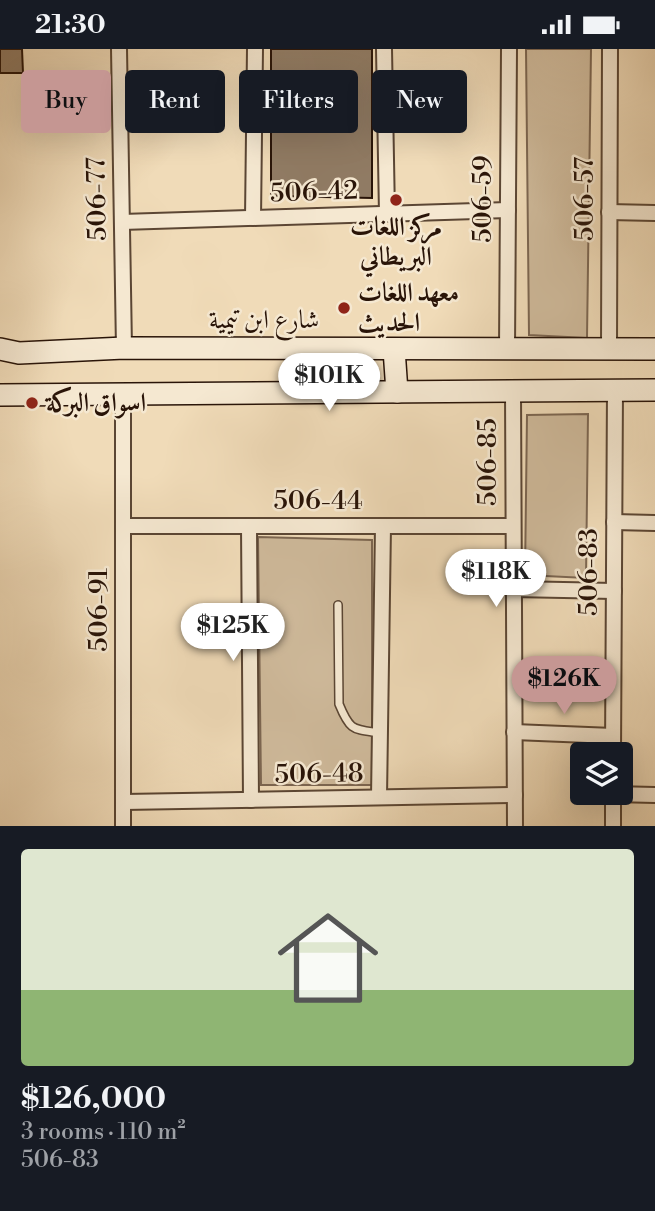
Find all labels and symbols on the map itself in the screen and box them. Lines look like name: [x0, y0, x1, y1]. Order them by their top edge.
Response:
street label: 506-59: [467, 155, 499, 243]
street label: 506-77: [80, 157, 114, 241]
street label: 506-57: [569, 157, 601, 241]
street label: 506-42: [270, 174, 358, 210]
marker: مركز اللغات البريطاني: [388, 192, 404, 208]
place label: مركز اللغات البريطاني: [350, 211, 442, 278]
place label: معهد اللغات الحديث: [358, 277, 459, 339]
marker: معهد اللغات الحديث: [336, 300, 352, 316]
street label: شارع ابن تيمية: [209, 304, 319, 341]
pin: $101K: [280, 353, 378, 413]
place label: اسواق البركة: [44, 386, 146, 419]
marker: اسواق البركة: [24, 395, 40, 411]
street label: 506-85: [472, 418, 504, 506]
street label: 506-44: [273, 485, 363, 517]
street label: 506-83: [573, 528, 605, 616]
pin: $118K: [447, 549, 545, 609]
street label: 506-91: [83, 568, 115, 652]
pin: $125K: [184, 603, 282, 663]
pin: $126K: [515, 657, 613, 716]
street label: 506-48: [274, 757, 364, 791]

